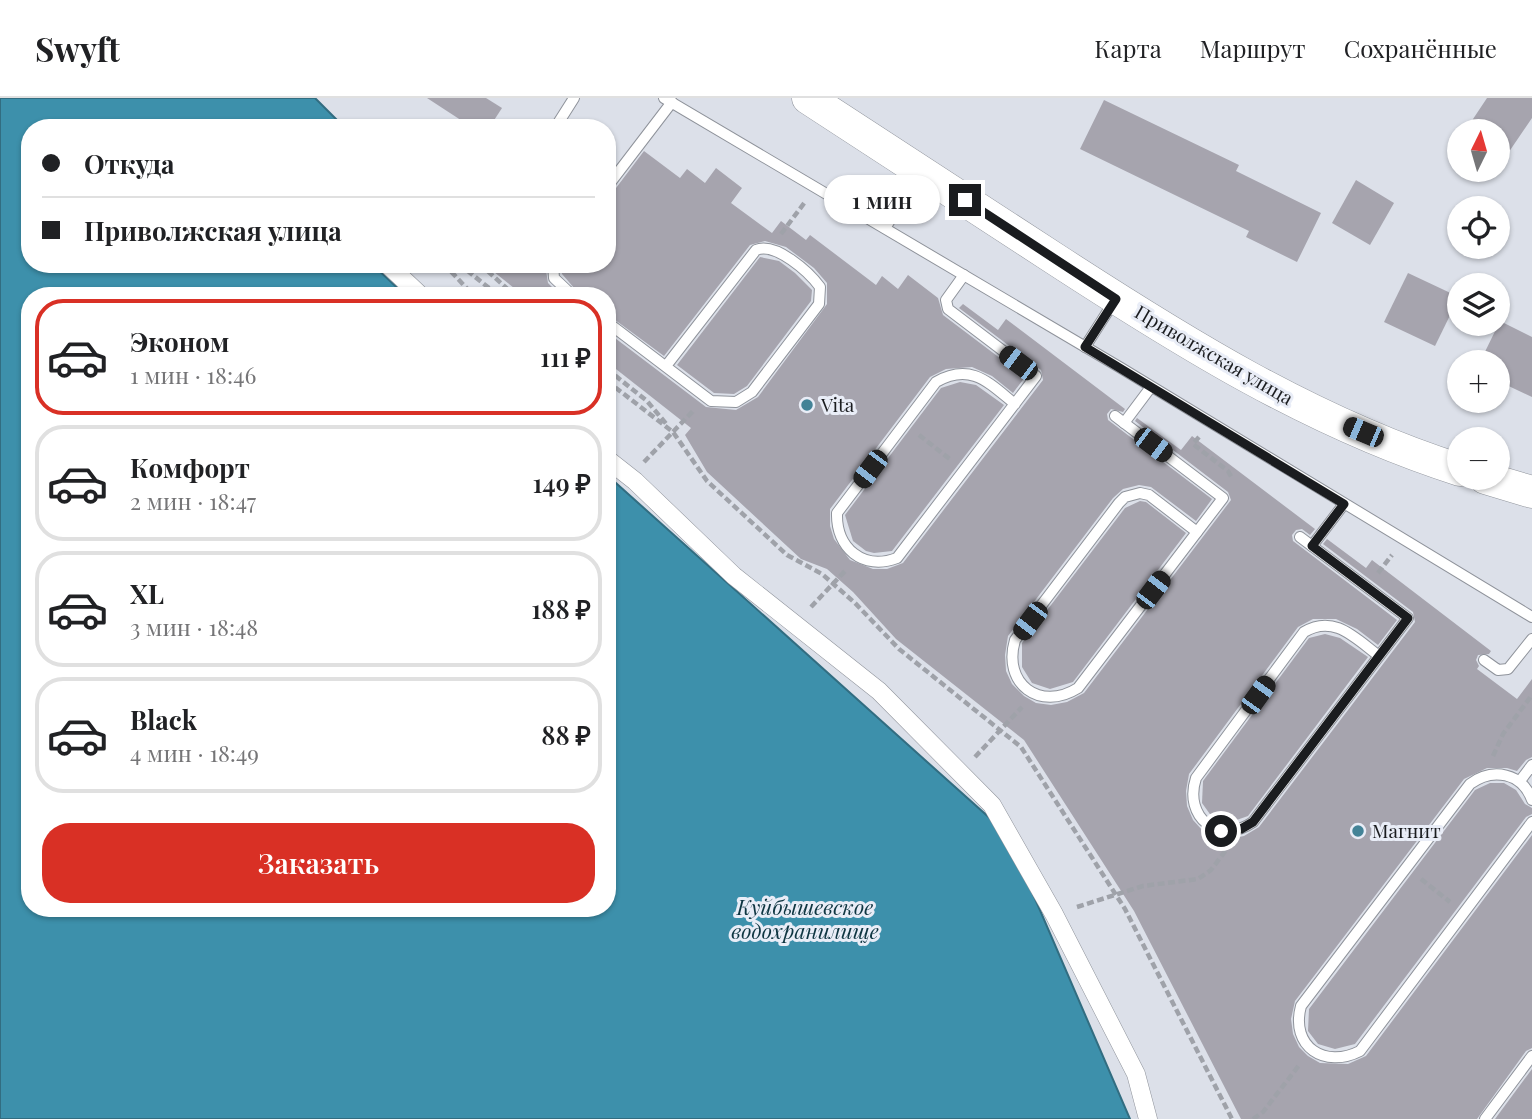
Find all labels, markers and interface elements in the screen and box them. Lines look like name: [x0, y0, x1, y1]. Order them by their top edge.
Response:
text: Swyft: [35, 26, 120, 70]
text: Карта: [1094, 32, 1162, 64]
text: Маршрут: [1200, 32, 1306, 64]
text: Сохранённые: [1344, 32, 1497, 64]
north arrow: [1447, 119, 1510, 182]
map controls: [1447, 119, 1510, 490]
text: Откуда: [84, 146, 175, 181]
callout: 1 мин: [825, 176, 940, 224]
text: 1 мин: [852, 184, 912, 215]
route end: [949, 184, 981, 216]
button: locate: [1447, 196, 1510, 259]
text: Приволжская улица: [84, 213, 342, 248]
button: layers: [1447, 273, 1510, 336]
street label: Приволжская улица: [1131, 298, 1299, 410]
text: Эконом: [130, 324, 229, 359]
icon: car: [46, 326, 109, 389]
text: 111 ₽: [540, 339, 591, 374]
car: [995, 342, 1042, 384]
button: +: [1447, 350, 1510, 413]
text: 1 мин · 18:46: [130, 359, 256, 390]
place label: Vita: [820, 391, 855, 417]
marker: Vita: [799, 397, 815, 413]
car: [1340, 414, 1387, 450]
car: [1130, 424, 1177, 466]
button: −: [1447, 427, 1510, 490]
car: [849, 446, 892, 492]
text: Комфорт: [130, 450, 250, 485]
icon: car: [46, 452, 109, 515]
text: 149 ₽: [532, 465, 591, 500]
text: 2 мин · 18:47: [130, 485, 256, 516]
car: [1132, 567, 1175, 613]
text: XL: [130, 576, 164, 611]
icon: car: [46, 578, 109, 641]
text: 188 ₽: [531, 591, 591, 626]
car: [1009, 598, 1052, 644]
text: 3 мин · 18:48: [130, 611, 258, 642]
car: [1238, 672, 1279, 718]
text: Black: [130, 702, 197, 737]
icon: car: [46, 704, 109, 767]
text: 88 ₽: [541, 717, 591, 752]
text: 4 мин · 18:49: [130, 737, 259, 768]
route start: [1205, 815, 1237, 847]
place label: Магнит: [1372, 817, 1441, 843]
button: Заказать: [42, 823, 595, 903]
marker: Магнит: [1350, 823, 1366, 839]
water label: Куйбышевское водохранилище: [731, 892, 879, 944]

